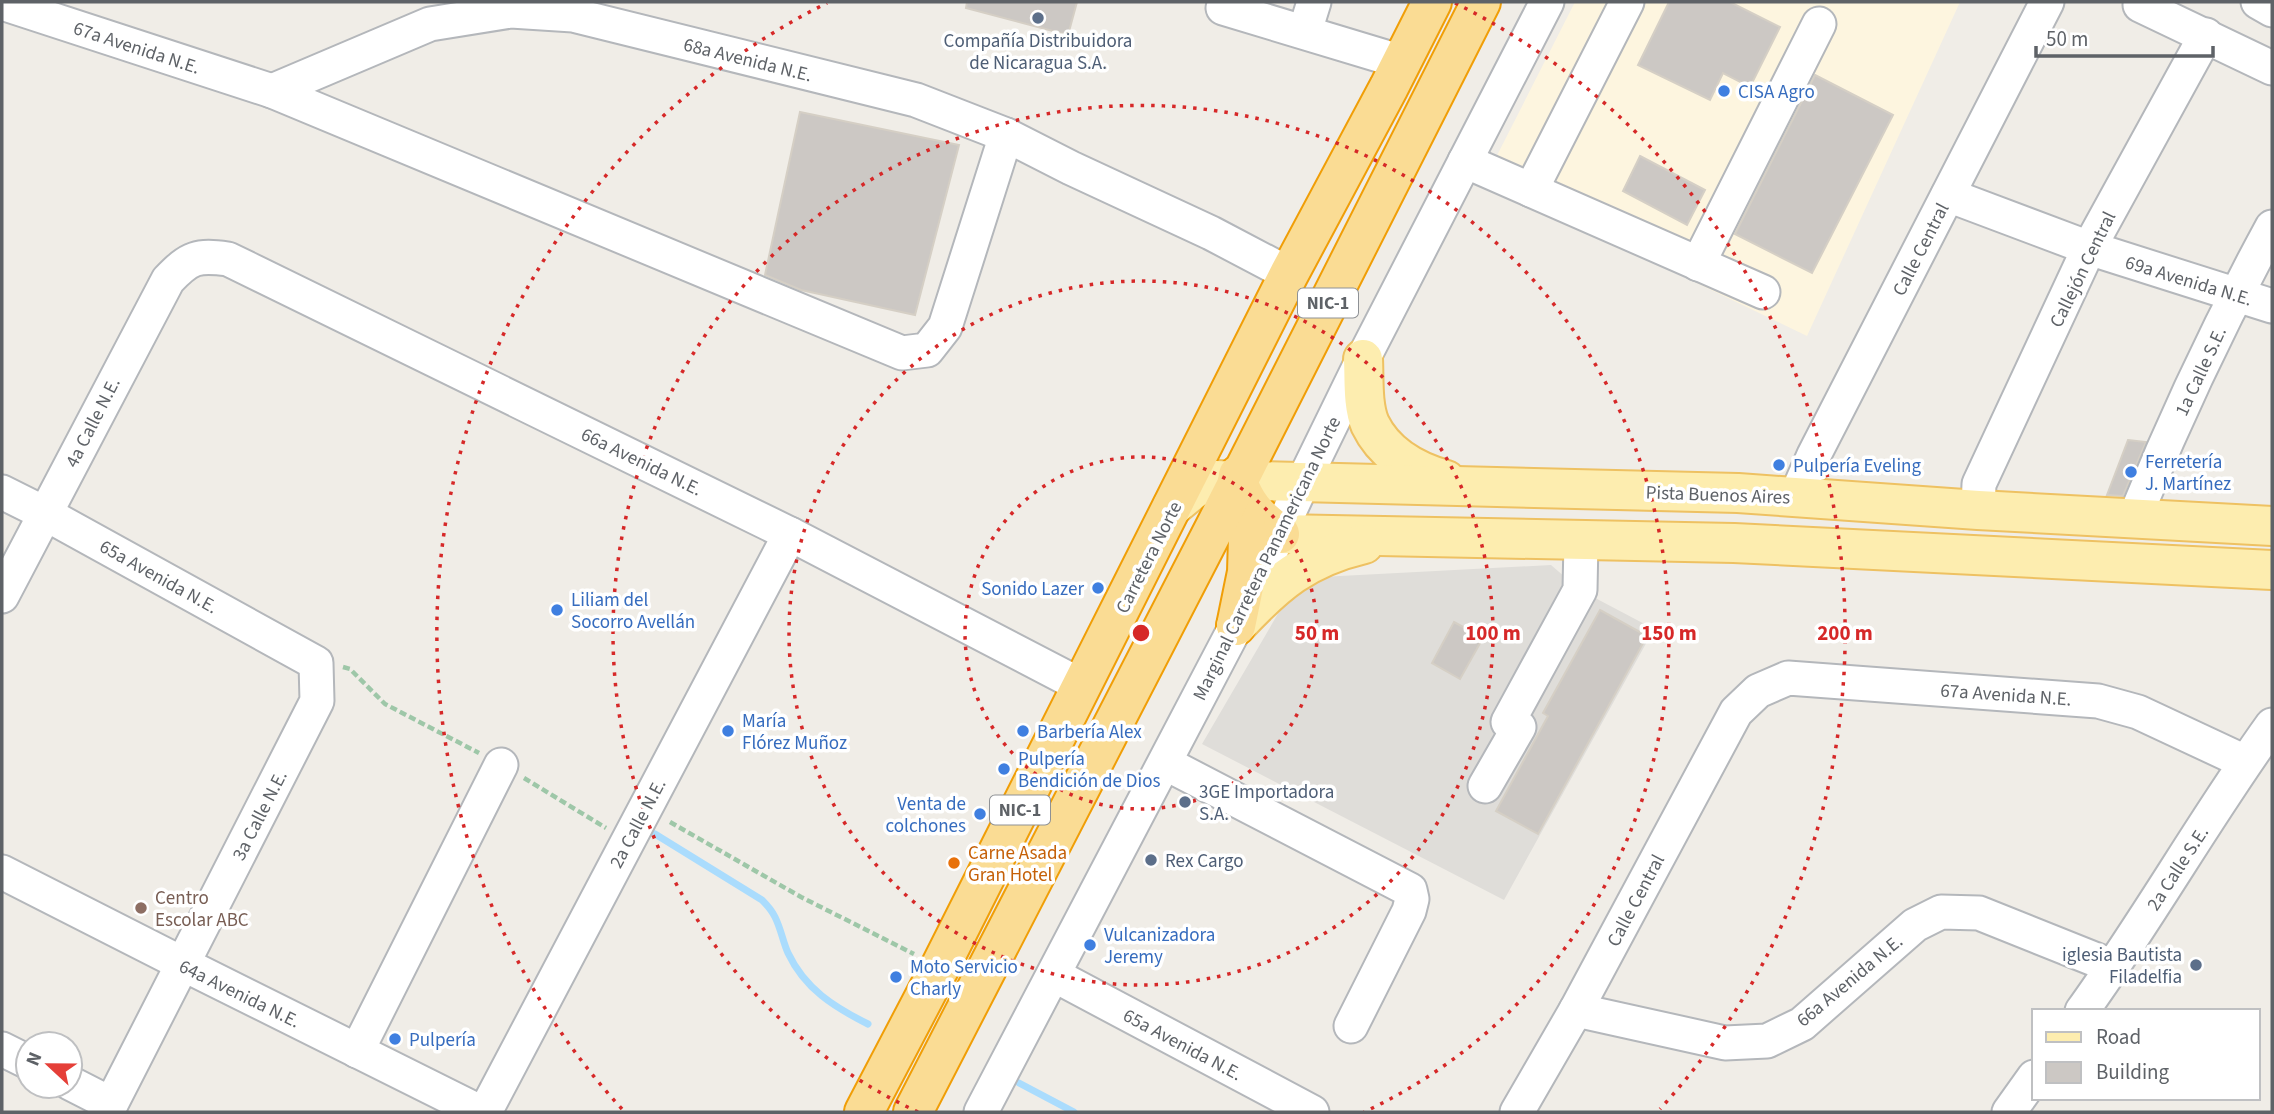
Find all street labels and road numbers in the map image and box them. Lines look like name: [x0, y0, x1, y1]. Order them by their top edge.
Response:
street label: 67a Avenida N.E.: [70, 15, 203, 82]
street label: 68a Avenida N.E.: [681, 31, 815, 89]
street label: Calle Central: [1886, 198, 1956, 301]
street label: Callejón Central: [2044, 207, 2123, 332]
street label: 69a Avenida N.E.: [2122, 249, 2255, 314]
road number: NIC-1: [1298, 288, 1358, 318]
street label: 1a Calle S.E.: [2169, 323, 2234, 421]
street label: 4a Calle N.E.: [59, 373, 128, 472]
street label: Marginal Carretera Panamericana Norte: [1187, 412, 1348, 705]
street label: 66a Avenida N.E.: [576, 421, 706, 503]
street label: Pista Buenos Aires: [1645, 479, 1791, 512]
street label: Carretera Norte: [1109, 497, 1189, 618]
street label: 65a Avenida N.E.: [94, 534, 222, 621]
street label: 67a Avenida N.E.: [1939, 677, 2072, 714]
street label: 3a Calle N.E.: [226, 766, 295, 865]
street label: 2a Calle N.E.: [603, 774, 673, 873]
road number: NIC-1: [990, 796, 1050, 824]
street label: 2a Calle S.E.: [2141, 821, 2216, 916]
street label: Calle Central: [1601, 850, 1672, 952]
street label: 66a Avenida N.E.: [1791, 929, 1909, 1034]
street label: 64a Avenida N.E.: [174, 953, 304, 1035]
street label: 65a Avenida N.E.: [1118, 1003, 1247, 1088]

